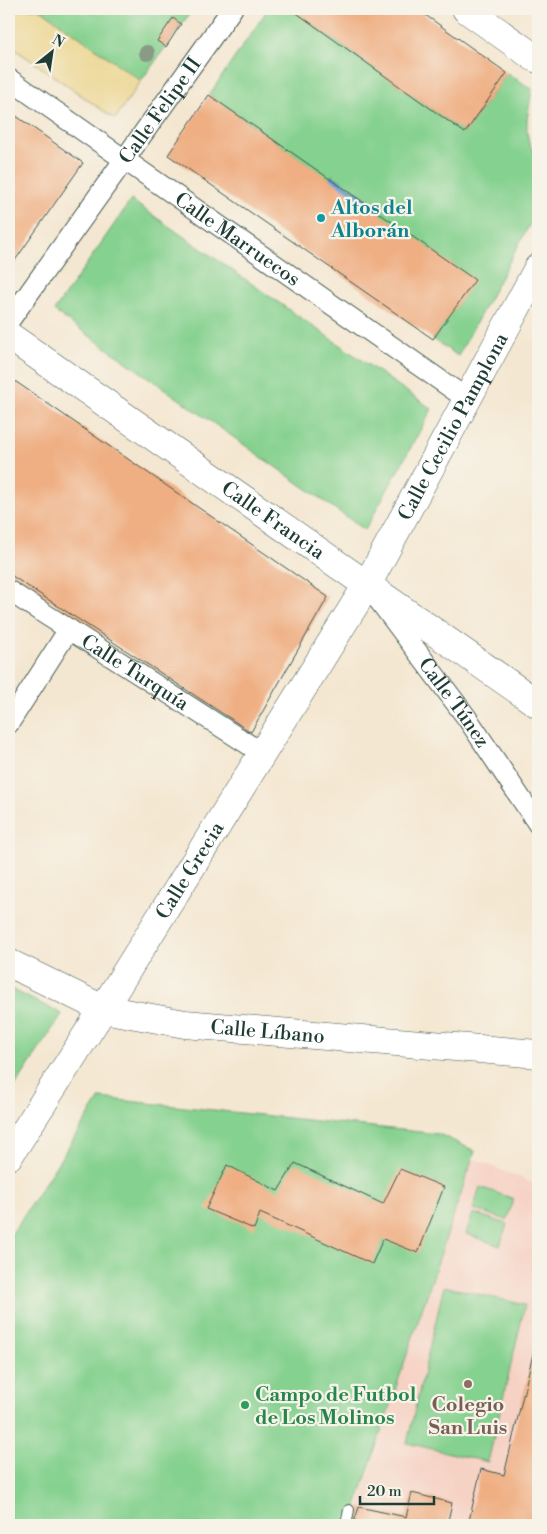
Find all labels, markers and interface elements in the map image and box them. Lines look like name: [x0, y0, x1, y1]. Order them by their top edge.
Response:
north arrow: [28, 28, 78, 78]
text: N: [49, 31, 67, 52]
street label: Calle Felipe II: [114, 53, 208, 169]
street label: Calle Marruecos: [169, 187, 305, 293]
place label: Altos del Alborán: [330, 196, 413, 244]
marker: Altos del Alborán: [315, 212, 327, 224]
street label: Calle Cecilio Pamplona: [393, 328, 515, 525]
street label: Calle Francia: [216, 476, 330, 566]
street label: Calle Turquía: [76, 630, 194, 717]
street label: Calle Túnez: [412, 653, 494, 753]
street label: Calle Grecia: [151, 817, 231, 924]
street label: Calle Líbano: [209, 1015, 326, 1050]
marker: Colegio San Luis: [462, 1378, 474, 1390]
place label: Campo de Futbol de Los Molinos: [255, 1383, 417, 1431]
place label: Colegio San Luis: [429, 1393, 507, 1441]
marker: Campo de Futbol de Los Molinos: [239, 1399, 251, 1411]
scale bar: [360, 1474, 433, 1506]
text: 20 m: [367, 1482, 402, 1501]

